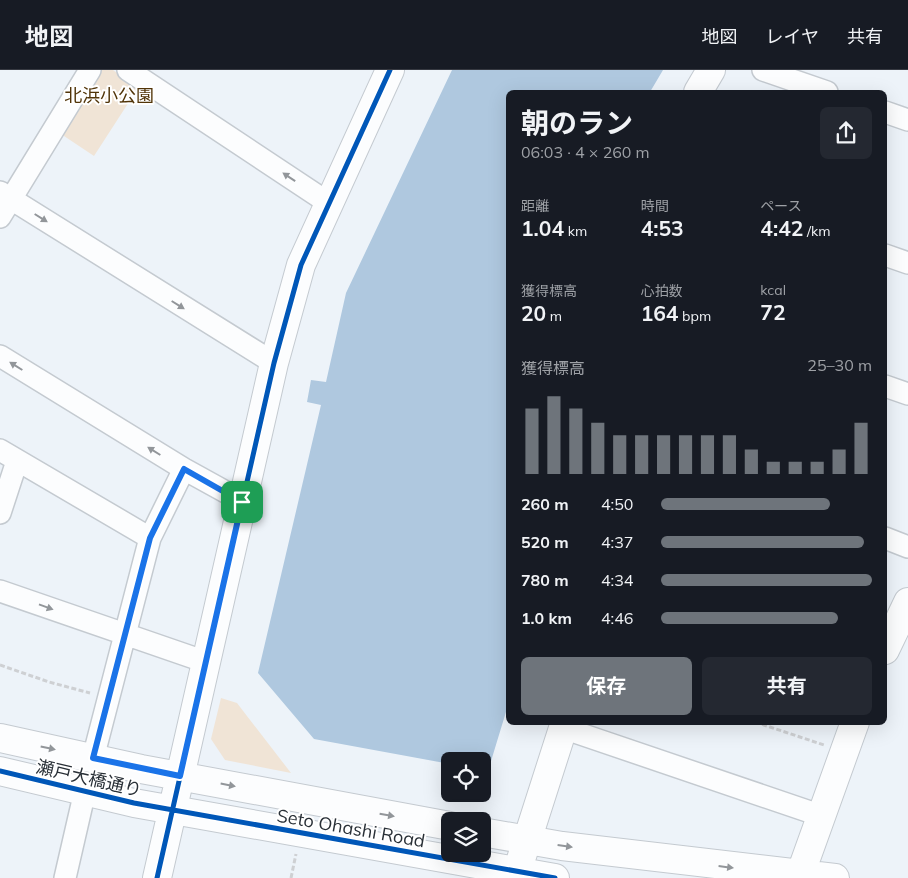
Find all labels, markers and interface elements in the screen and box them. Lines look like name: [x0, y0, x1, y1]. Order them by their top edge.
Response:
text: 地図: [25, 21, 73, 51]
text: 地図: [702, 25, 738, 48]
text: レイヤ: [766, 25, 819, 48]
text: 共有: [847, 25, 883, 48]
park label: 北浜小公園: [64, 84, 154, 107]
text: 朝のラン: [521, 105, 633, 140]
button: share: [820, 107, 872, 159]
text: 06:03 · 4 × 260 m: [521, 142, 650, 162]
one-way arrow: [282, 172, 296, 182]
text: 距離: [521, 197, 549, 215]
text: 時間: [641, 197, 669, 215]
text: ペース: [760, 197, 802, 215]
one-way arrow: [34, 213, 48, 223]
text: 1.04: [521, 215, 564, 241]
text: 4:53: [641, 215, 684, 241]
text: 4:42: [760, 215, 803, 241]
text: km: [564, 222, 587, 240]
text: /km: [803, 222, 830, 240]
text: kcal: [760, 281, 786, 299]
text: 獲得標高: [521, 282, 577, 300]
text: 心拍数: [641, 282, 683, 300]
text: 72: [760, 299, 786, 325]
one-way arrow: [172, 300, 185, 309]
text: 20: [521, 300, 546, 326]
text: 164: [641, 300, 678, 326]
text: m: [546, 307, 562, 325]
text: bpm: [678, 307, 711, 325]
text: 25–30 m: [807, 355, 872, 375]
text: 獲得標高: [521, 358, 585, 378]
one-way arrow: [9, 362, 22, 371]
one-way arrow: [148, 447, 161, 456]
pin: [221, 481, 263, 523]
icon: arrive: [228, 488, 256, 516]
text: 260 m: [521, 494, 569, 514]
text: 4:50: [601, 494, 633, 514]
text: 520 m: [521, 532, 569, 552]
text: 4:37: [601, 532, 633, 552]
text: 780 m: [521, 570, 569, 590]
text: 4:34: [601, 570, 633, 590]
one-way arrow: [39, 603, 54, 611]
text: 1.0 km: [521, 608, 572, 628]
text: 4:46: [601, 608, 633, 628]
button: 保存: [521, 657, 692, 715]
button: 共有: [702, 657, 872, 715]
one-way arrow: [40, 744, 55, 752]
map controls: [441, 752, 491, 862]
button: locate: [441, 752, 491, 802]
street label: 瀬戸大橋通り: [34, 755, 144, 801]
one-way arrow: [220, 782, 236, 790]
street label: Seto Ohashi Road: [275, 804, 427, 852]
one-way arrow: [380, 811, 396, 819]
button: layers: [441, 812, 491, 862]
one-way arrow: [557, 842, 573, 850]
one-way arrow: [719, 863, 735, 871]

